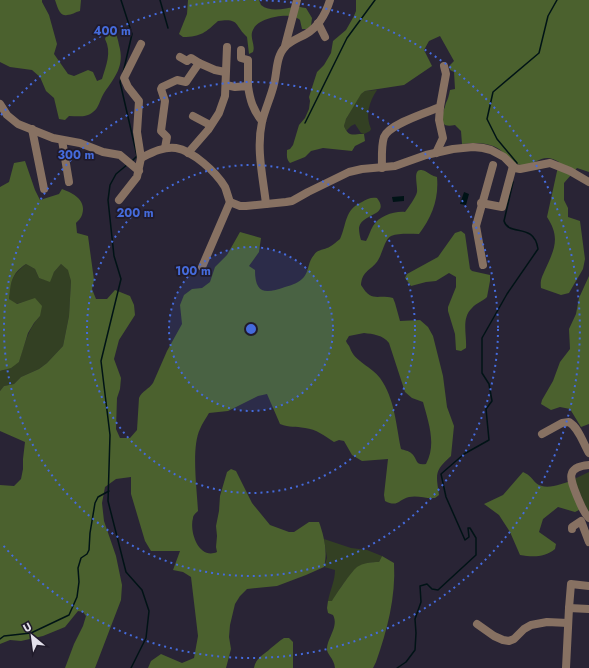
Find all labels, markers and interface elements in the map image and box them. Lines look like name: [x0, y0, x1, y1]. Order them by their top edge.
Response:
text: 400 m: [93, 22, 131, 40]
text: 300 m: [58, 146, 95, 164]
text: 200 m: [116, 204, 154, 222]
text: 100 m: [175, 262, 211, 280]
centre of rings: [244, 322, 258, 336]
north arrow: [12, 616, 52, 656]
text: U: [20, 618, 34, 636]

